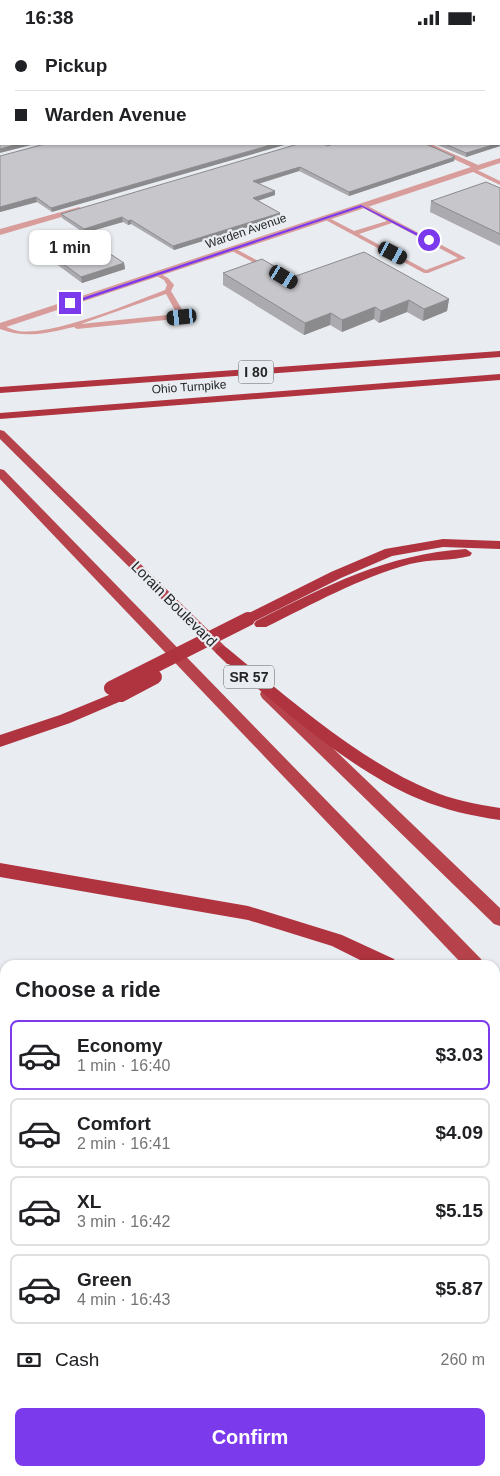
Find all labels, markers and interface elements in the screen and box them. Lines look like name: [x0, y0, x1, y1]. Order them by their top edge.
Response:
text: 16:38: [25, 7, 74, 28]
text: Pickup: [45, 55, 107, 76]
text: Warden Avenue: [45, 104, 186, 125]
street label: Warden Avenue: [204, 210, 289, 251]
route start: [418, 229, 440, 251]
callout: 1 min: [29, 231, 111, 265]
text: 1 min: [49, 239, 91, 256]
car: [376, 239, 409, 267]
car: [267, 263, 300, 291]
route end: [59, 292, 81, 314]
car: [166, 308, 197, 326]
road number: I 80: [238, 361, 274, 383]
street label: Ohio Turnpike: [151, 377, 227, 397]
street label: Lorain Boulevard: [128, 558, 220, 650]
road number: SR 57: [224, 665, 274, 689]
text: Choose a ride: [15, 977, 160, 1002]
icon: car: [17, 1033, 62, 1078]
text: Economy: [77, 1035, 163, 1056]
text: $3.03: [435, 1044, 483, 1065]
text: 1 min · 16:40: [77, 1057, 170, 1074]
icon: car: [17, 1111, 62, 1156]
text: Comfort: [77, 1113, 151, 1134]
text: $4.09: [435, 1122, 483, 1143]
text: 2 min · 16:41: [77, 1135, 170, 1152]
icon: car: [17, 1189, 62, 1234]
text: XL: [77, 1191, 101, 1212]
text: $5.15: [435, 1200, 483, 1221]
text: 3 min · 16:42: [77, 1213, 170, 1230]
icon: car: [17, 1267, 62, 1312]
text: Green: [77, 1269, 132, 1290]
text: $5.87: [435, 1278, 483, 1299]
text: 4 min · 16:43: [77, 1291, 170, 1308]
icon: cash: [15, 1346, 43, 1374]
text: Cash: [55, 1349, 99, 1370]
text: 260 m: [441, 1351, 485, 1368]
button: Confirm: [15, 1408, 485, 1466]

